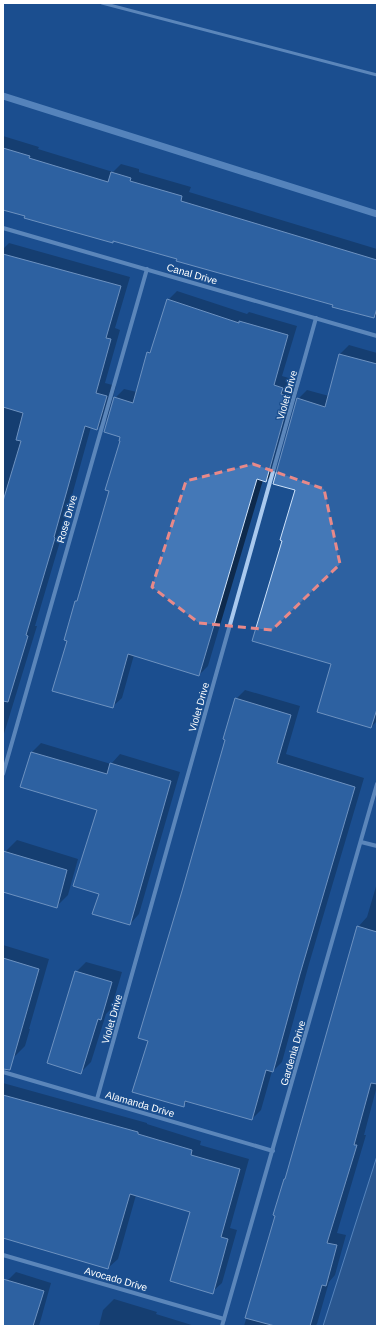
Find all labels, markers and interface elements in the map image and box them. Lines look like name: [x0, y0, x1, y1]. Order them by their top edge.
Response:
street label: Canal Drive: [165, 262, 219, 287]
street label: Violet Drive: [275, 369, 299, 421]
street label: Rose Drive: [55, 493, 79, 544]
street label: Violet Drive: [187, 681, 211, 733]
street label: Violet Drive: [100, 993, 124, 1045]
street label: Gardenia Drive: [278, 1019, 308, 1087]
street label: Alamanda Drive: [104, 1089, 176, 1119]
street label: Avocado Drive: [83, 1265, 149, 1293]

